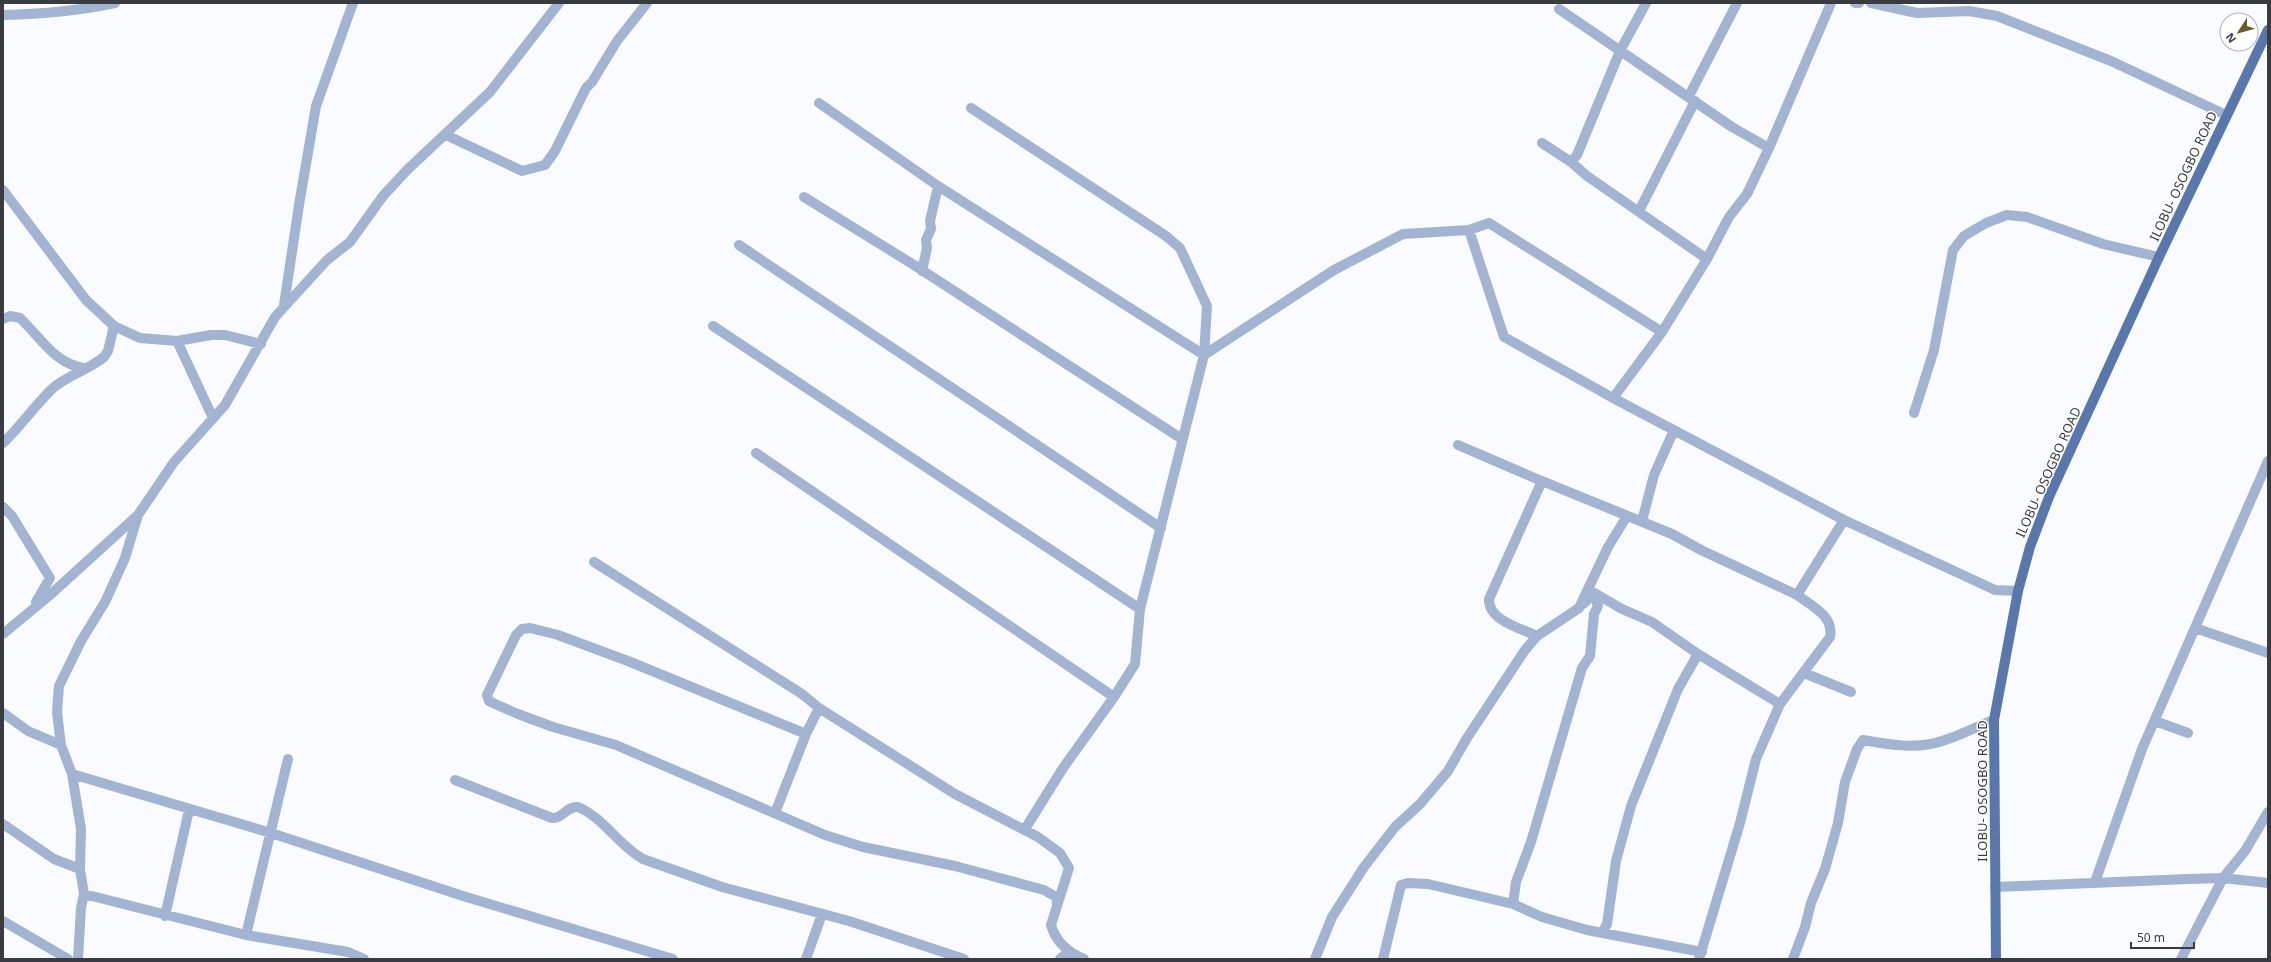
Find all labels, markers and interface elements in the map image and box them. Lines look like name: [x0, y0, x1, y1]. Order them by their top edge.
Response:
north arrow: [2219, 12, 2259, 52]
text: N: [2222, 30, 2239, 46]
street label: ILOBU- OSOGBO ROAD: [2145, 108, 2221, 244]
street label: ILOBU- OSOGBO ROAD: [2011, 404, 2085, 540]
street label: ILOBU- OSOGBO ROAD: [1973, 720, 1991, 862]
scale bar: [2131, 924, 2194, 950]
text: 50 m: [2137, 929, 2165, 946]

